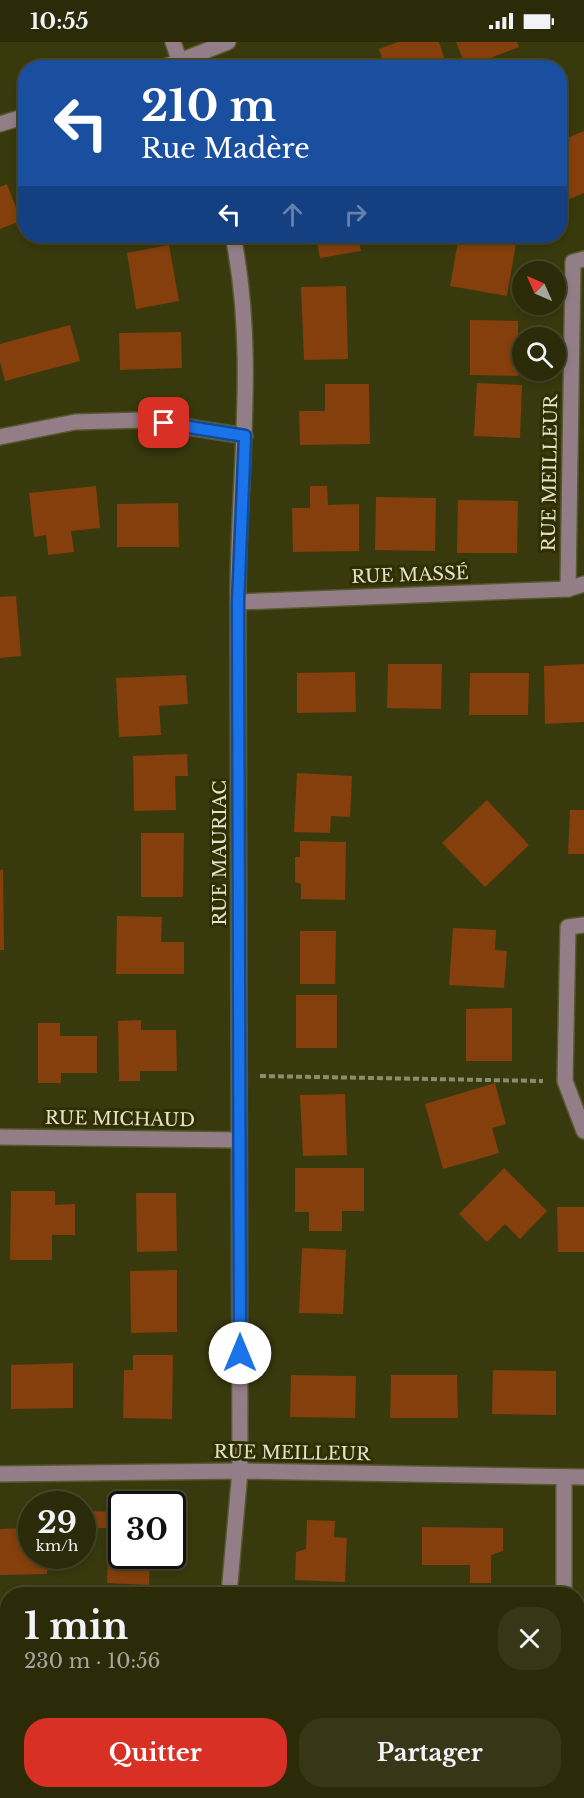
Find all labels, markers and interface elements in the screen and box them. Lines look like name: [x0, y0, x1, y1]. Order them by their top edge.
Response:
text: 10:55: [30, 8, 89, 35]
text: 210 m: [141, 80, 276, 132]
icon: left: [42, 84, 120, 162]
text: Rue Madère: [141, 132, 310, 165]
icon: left: [213, 198, 246, 231]
icon: ahead: [276, 198, 309, 231]
icon: right: [339, 198, 372, 231]
north arrow: [512, 261, 566, 315]
map controls: [512, 261, 566, 381]
button: search: [512, 327, 566, 381]
street label: RUE MEILLEUR: [538, 394, 562, 551]
pin: [138, 397, 189, 448]
icon: arrive: [147, 406, 180, 439]
street label: RUE MASSÉ: [351, 561, 469, 588]
street label: RUE MAURIAC: [209, 780, 231, 926]
street label: RUE MICHAUD: [45, 1107, 195, 1131]
position arrow: [208, 1321, 272, 1385]
street label: RUE MEILLEUR: [214, 1441, 371, 1465]
speed limit sign: 30: [108, 1491, 186, 1569]
text: 29: [37, 1504, 77, 1541]
text: km/h: [36, 1536, 78, 1555]
text: 1 min: [24, 1604, 128, 1649]
button: close: [498, 1607, 561, 1670]
text: 230 m · 10:56: [24, 1649, 160, 1673]
button: Quitter: [24, 1718, 287, 1787]
button: Partager: [299, 1718, 561, 1787]

